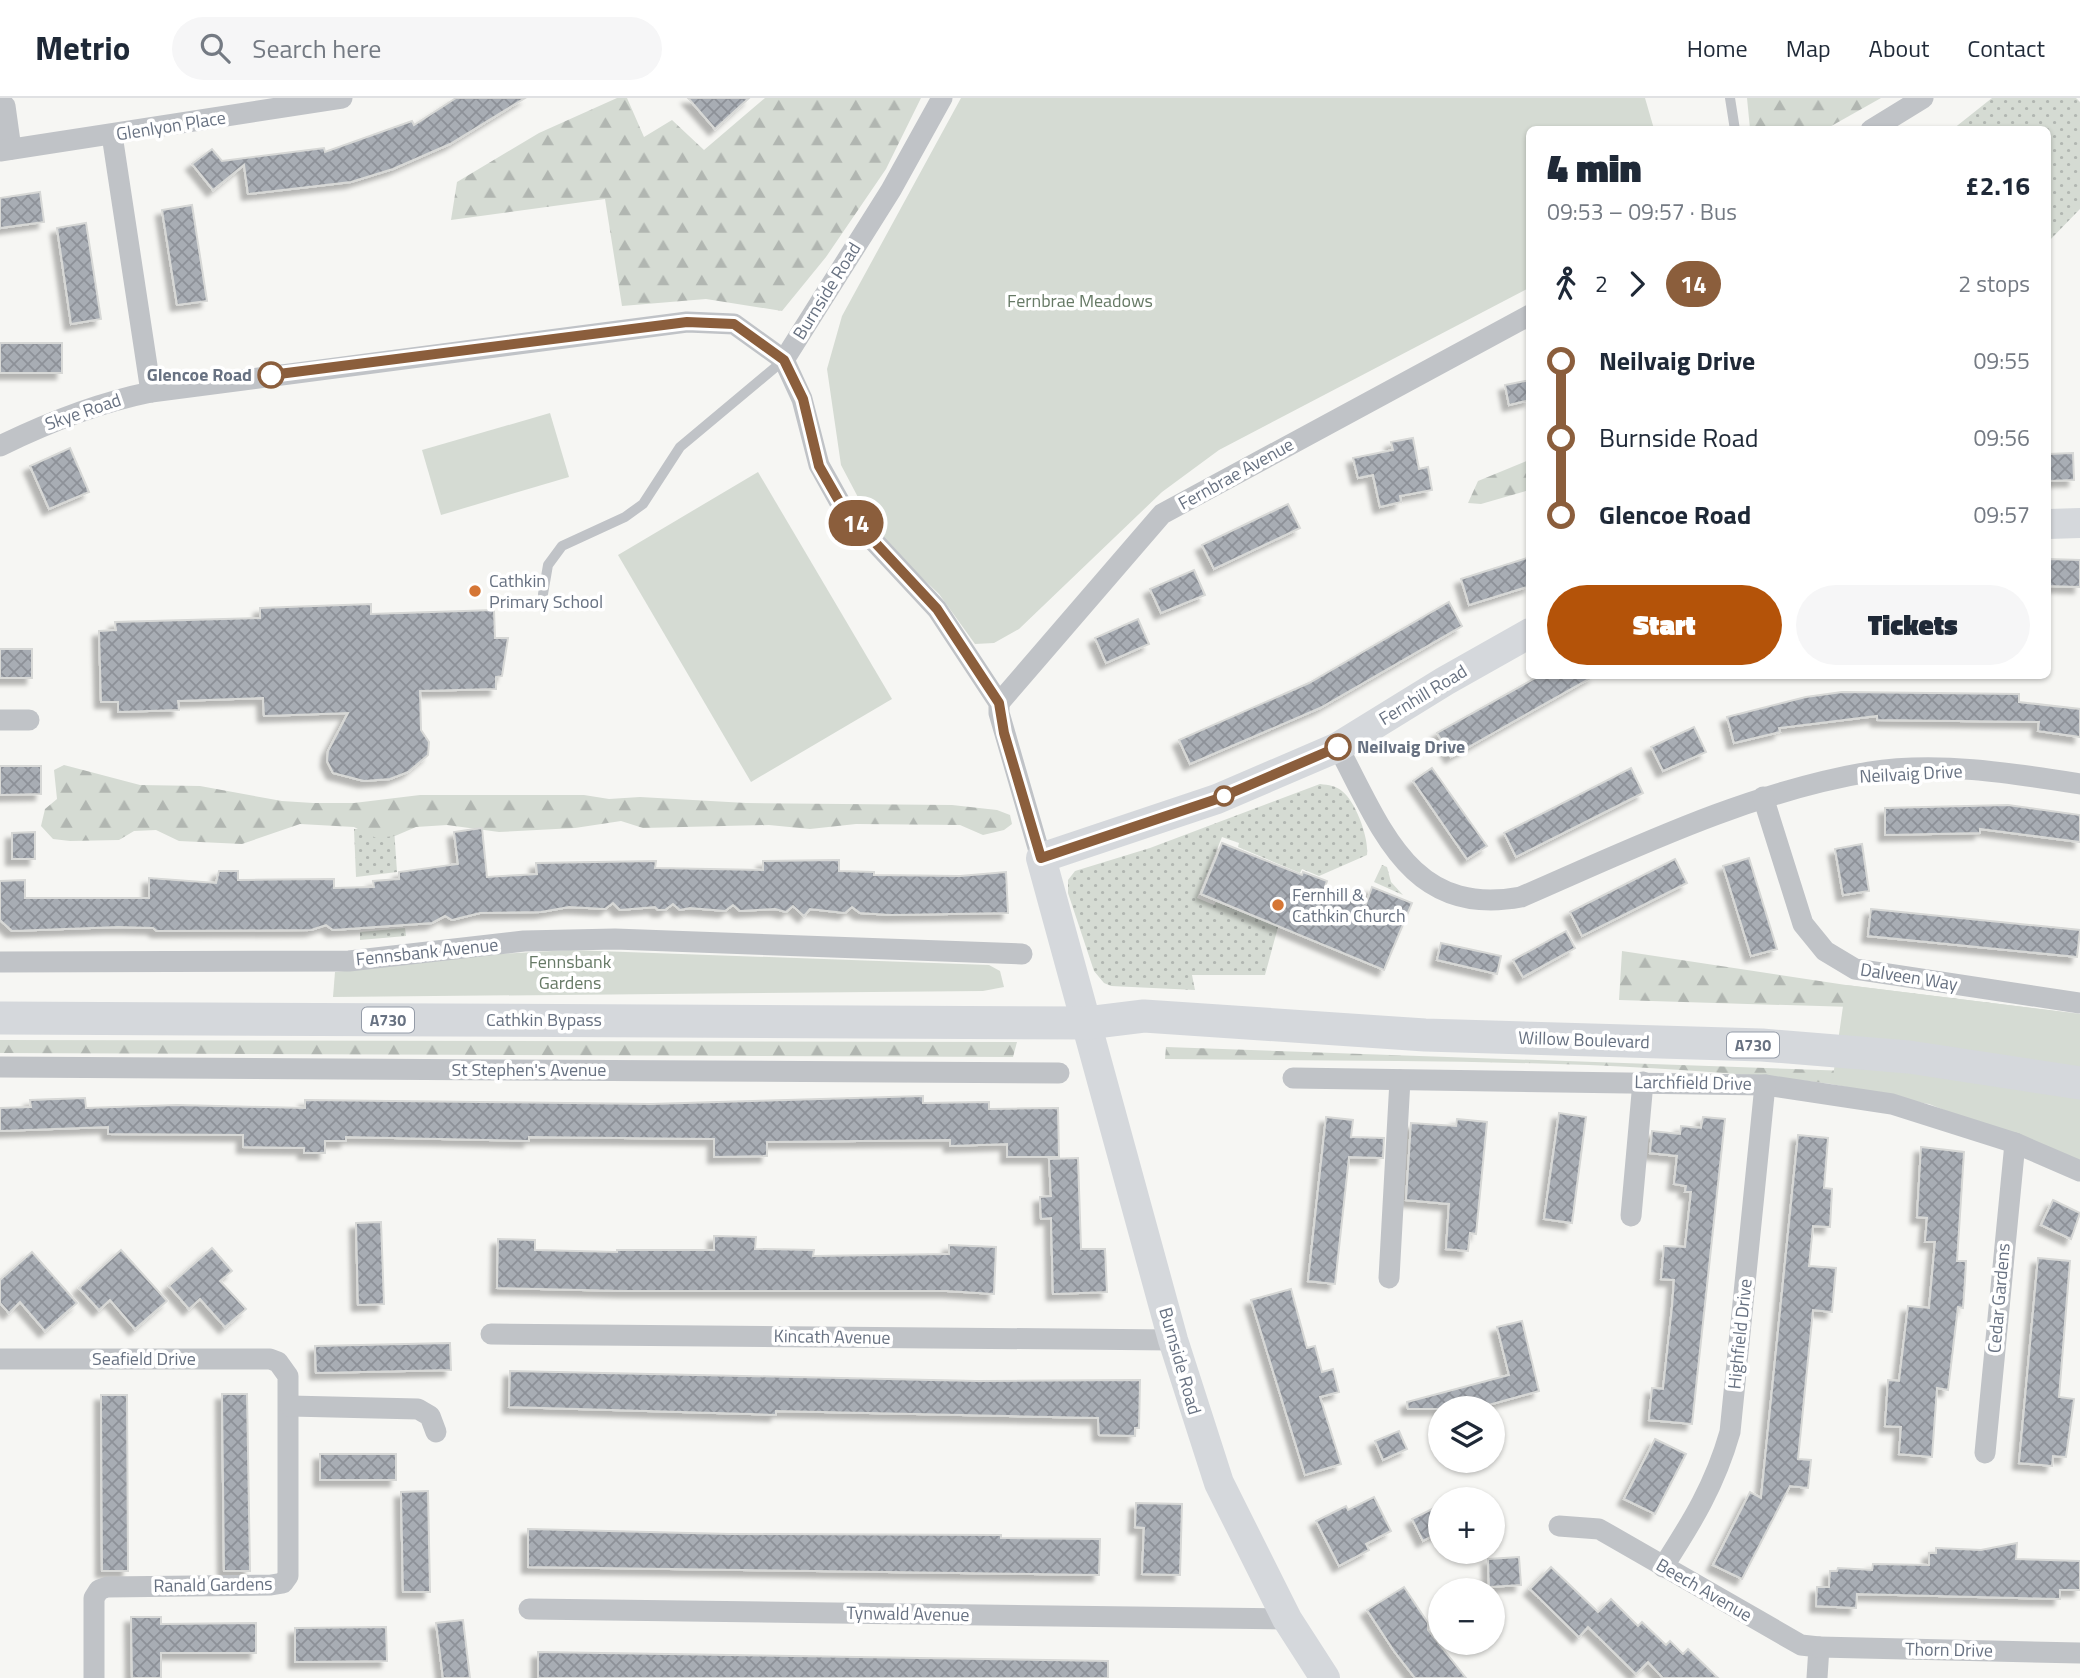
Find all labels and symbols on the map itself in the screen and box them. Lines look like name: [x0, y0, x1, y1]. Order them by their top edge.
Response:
street label: Glenlyon Place: [114, 104, 228, 147]
street label: Burnside Road: [786, 237, 867, 345]
park label: Fernbrae Meadows: [1007, 287, 1153, 314]
place label: Glencoe Road: [147, 361, 252, 388]
marker: Glencoe Road: [258, 362, 284, 388]
street label: Skye Road: [41, 386, 125, 437]
street label: Fernbrae Avenue: [1173, 431, 1298, 516]
line badge: 14: [824, 500, 888, 546]
place label: Cathkin Primary School: [489, 567, 603, 615]
marker: Cathkin Primary School: [467, 583, 483, 599]
street label: Fernhill Road: [1373, 658, 1472, 732]
place label: Neilvaig Drive: [1357, 733, 1465, 760]
marker: Neilvaig Drive: [1325, 734, 1351, 760]
street label: Neilvaig Drive: [1859, 757, 1963, 790]
unlabelled marker: [1214, 786, 1234, 806]
place label: Fernhill & Cathkin Church: [1292, 881, 1406, 929]
marker: Fernhill & Cathkin Church: [1270, 897, 1286, 913]
street label: Fennsbank Avenue: [354, 931, 499, 972]
park label: Fennsbank Gardens: [529, 948, 612, 996]
street label: Dalveen Way: [1858, 955, 1960, 998]
street label: Cathkin Bypass: [486, 1006, 602, 1033]
road number: A730: [362, 1008, 414, 1032]
street label: Willow Boulevard: [1518, 1024, 1650, 1055]
road number: A730: [1727, 1032, 1779, 1057]
street label: St Stephen's Avenue: [452, 1056, 606, 1083]
street label: Larchfield Drive: [1634, 1068, 1752, 1097]
street label: Cedar Gardens: [1980, 1242, 2017, 1354]
street label: Highfield Drive: [1720, 1277, 1759, 1391]
street label: Burnside Road: [1152, 1304, 1209, 1418]
street label: Kincath Avenue: [773, 1322, 891, 1351]
street label: Seafield Drive: [92, 1345, 196, 1372]
street label: Beech Avenue: [1651, 1551, 1757, 1628]
street label: Ranald Gardens: [153, 1570, 273, 1599]
street label: Tynwald Avenue: [846, 1599, 970, 1628]
street label: Thorn Drive: [1905, 1635, 1993, 1664]

